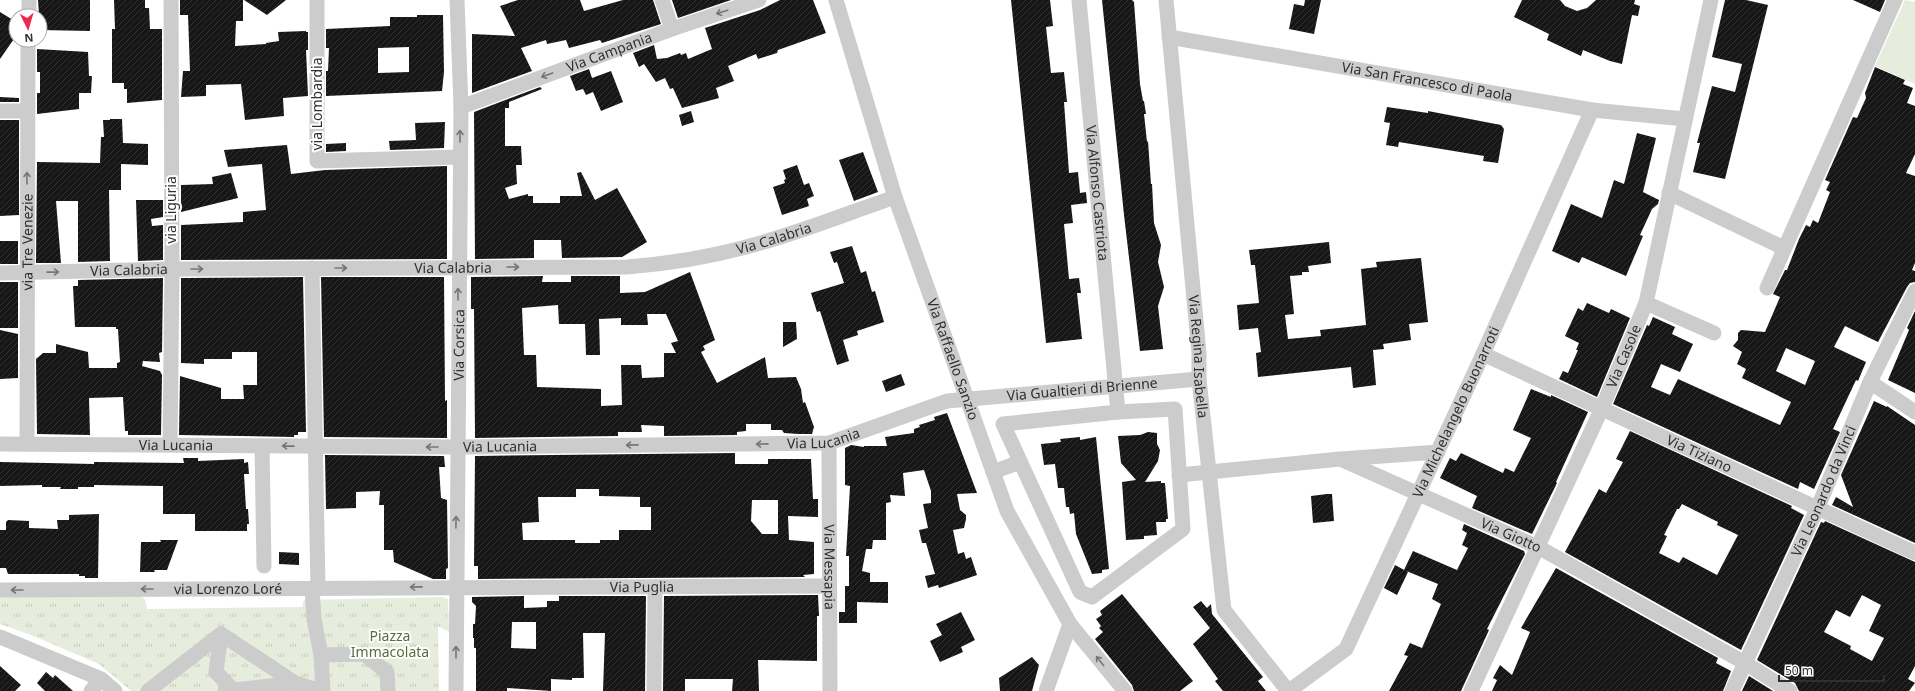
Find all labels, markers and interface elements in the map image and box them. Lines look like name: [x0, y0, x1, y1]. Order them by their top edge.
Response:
north arrow: [8, 8, 48, 48]
one-way arrow: [715, 9, 728, 16]
street label: Via Campania: [564, 27, 655, 76]
text: N: [24, 31, 34, 46]
street label: via Lombardia: [307, 57, 326, 151]
street label: Via San Francesco di Paola: [1340, 57, 1514, 105]
one-way arrow: [541, 72, 553, 80]
street label: Via Alfonso Castriota: [1082, 124, 1114, 262]
one-way arrow: [456, 130, 464, 143]
one-way arrow: [23, 172, 31, 185]
street label: via Liguria: [161, 176, 180, 244]
street label: via Tre Venezie: [17, 193, 37, 291]
street label: Via Calabria: [734, 217, 814, 258]
street label: Via Calabria: [414, 258, 492, 277]
street label: Via Calabria: [90, 259, 168, 280]
one-way arrow: [506, 263, 519, 271]
one-way arrow: [334, 264, 347, 272]
one-way arrow: [190, 265, 203, 273]
one-way arrow: [46, 268, 59, 276]
one-way arrow: [454, 288, 462, 301]
street label: Via Regina Isabella: [1185, 294, 1213, 419]
street label: Via Raffaello Sanzio: [923, 296, 984, 423]
street label: Via Corsica: [449, 309, 468, 381]
street label: Via Casole: [1602, 321, 1645, 391]
street label: Via Michelangelo Buonarroti: [1408, 323, 1503, 501]
street label: Via Gualtieri di Brienne: [1006, 373, 1158, 405]
street label: Via Leonardo da Vinci: [1786, 422, 1860, 559]
street label: Via Lucania: [787, 423, 862, 452]
street label: Via Tiziano: [1664, 430, 1735, 476]
street label: Via Lucania: [139, 435, 213, 454]
street label: Via Lucania: [463, 436, 537, 456]
one-way arrow: [756, 440, 769, 448]
one-way arrow: [626, 441, 639, 449]
one-way arrow: [282, 442, 295, 450]
one-way arrow: [426, 443, 439, 451]
street label: Via Giotto: [1478, 513, 1545, 556]
one-way arrow: [452, 516, 460, 529]
street label: Via Messapia: [820, 524, 840, 610]
street label: Via Puglia: [610, 577, 674, 596]
street label: via Lorenzo Loré: [174, 579, 282, 598]
one-way arrow: [410, 583, 423, 591]
one-way arrow: [141, 585, 154, 593]
one-way arrow: [11, 586, 24, 594]
park label: Piazza Immacolata: [351, 626, 429, 661]
one-way arrow: [452, 646, 460, 659]
one-way arrow: [1096, 655, 1105, 666]
scale bar: [1779, 657, 1884, 683]
text: 50 m: [1785, 662, 1813, 679]

